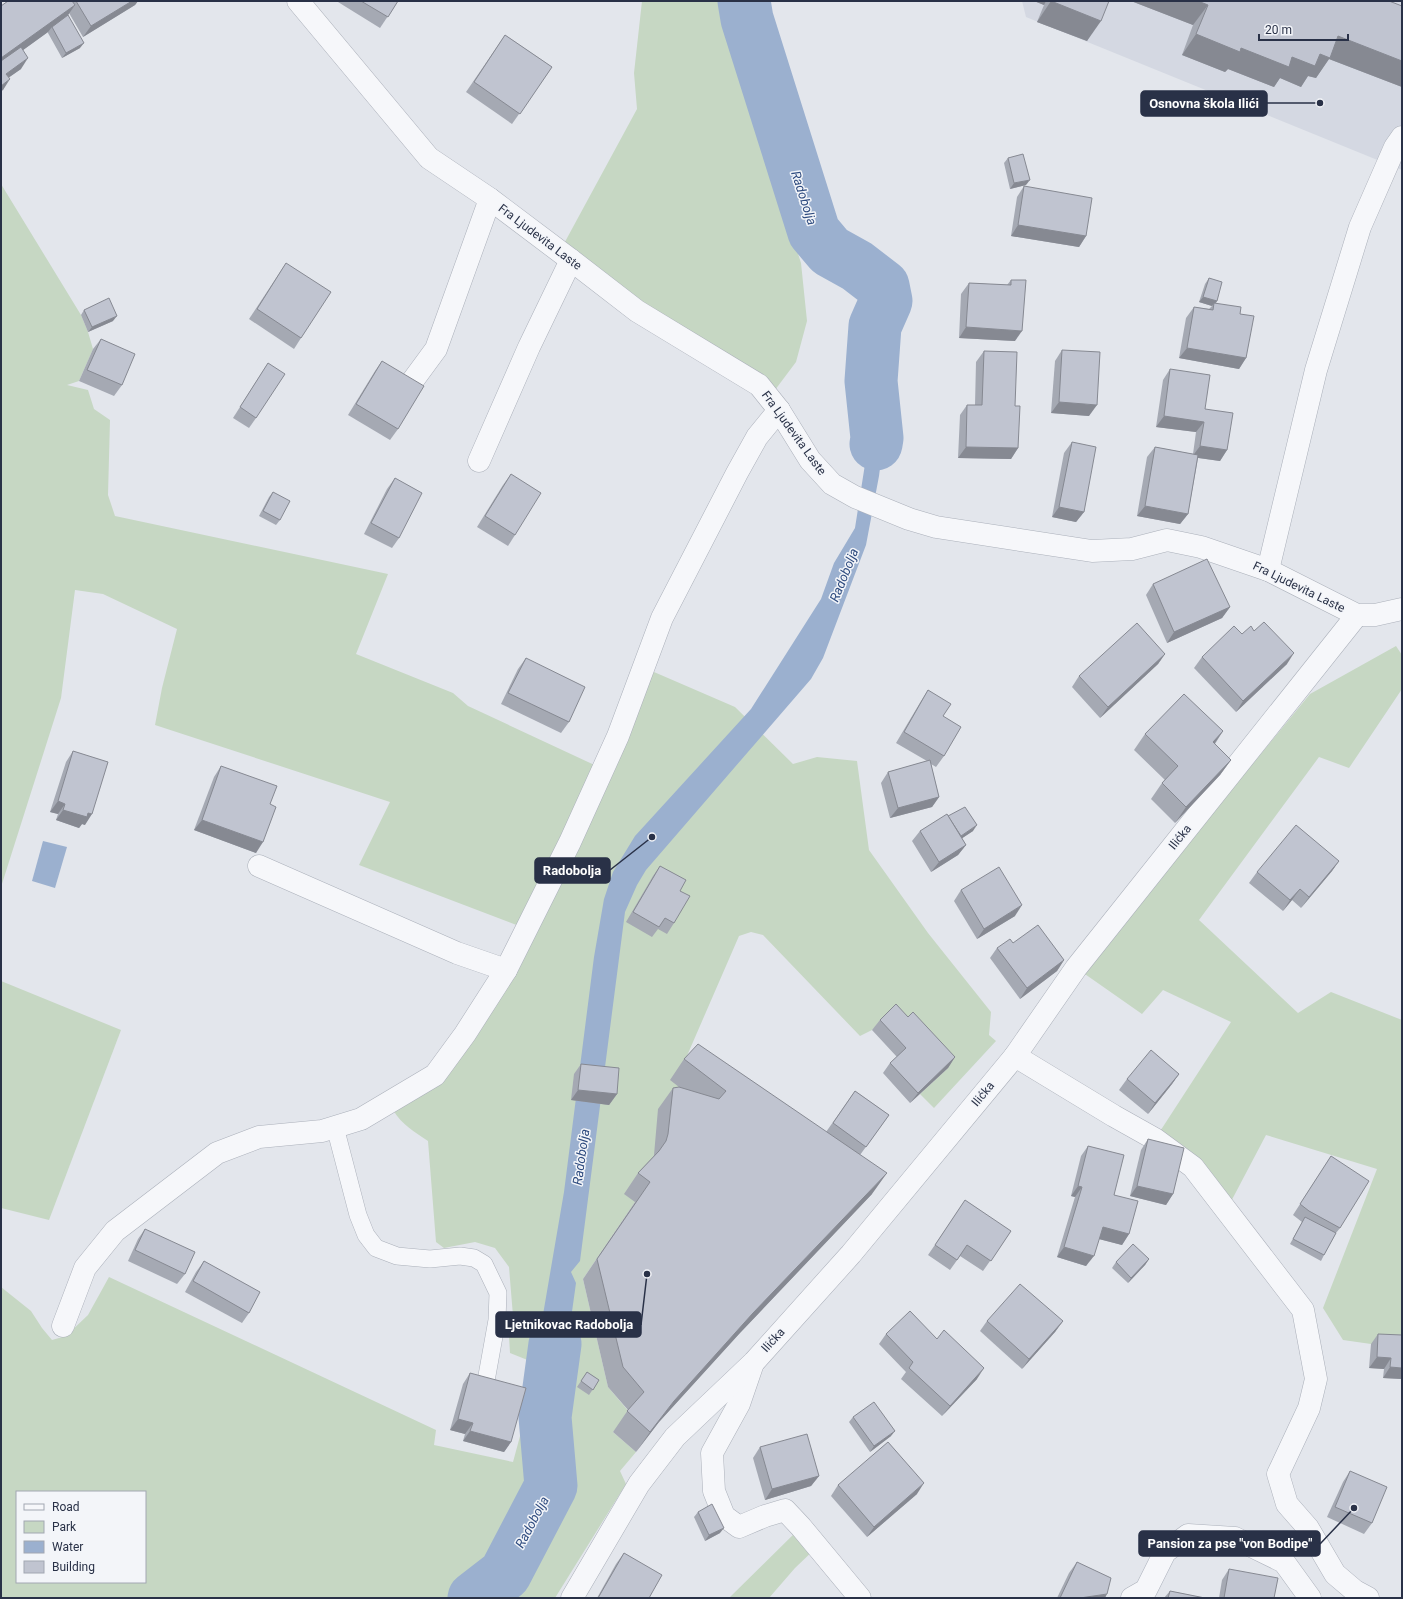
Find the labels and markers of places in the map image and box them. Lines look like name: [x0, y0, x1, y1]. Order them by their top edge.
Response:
callout: Osnovna škola Ilići: [1141, 91, 1267, 116]
callout: Radobolja: [535, 858, 610, 883]
callout: Ljetnikovac Radobolja: [496, 1312, 641, 1337]
callout: Pansion za pse "von Bodipe": [1139, 1531, 1320, 1556]

